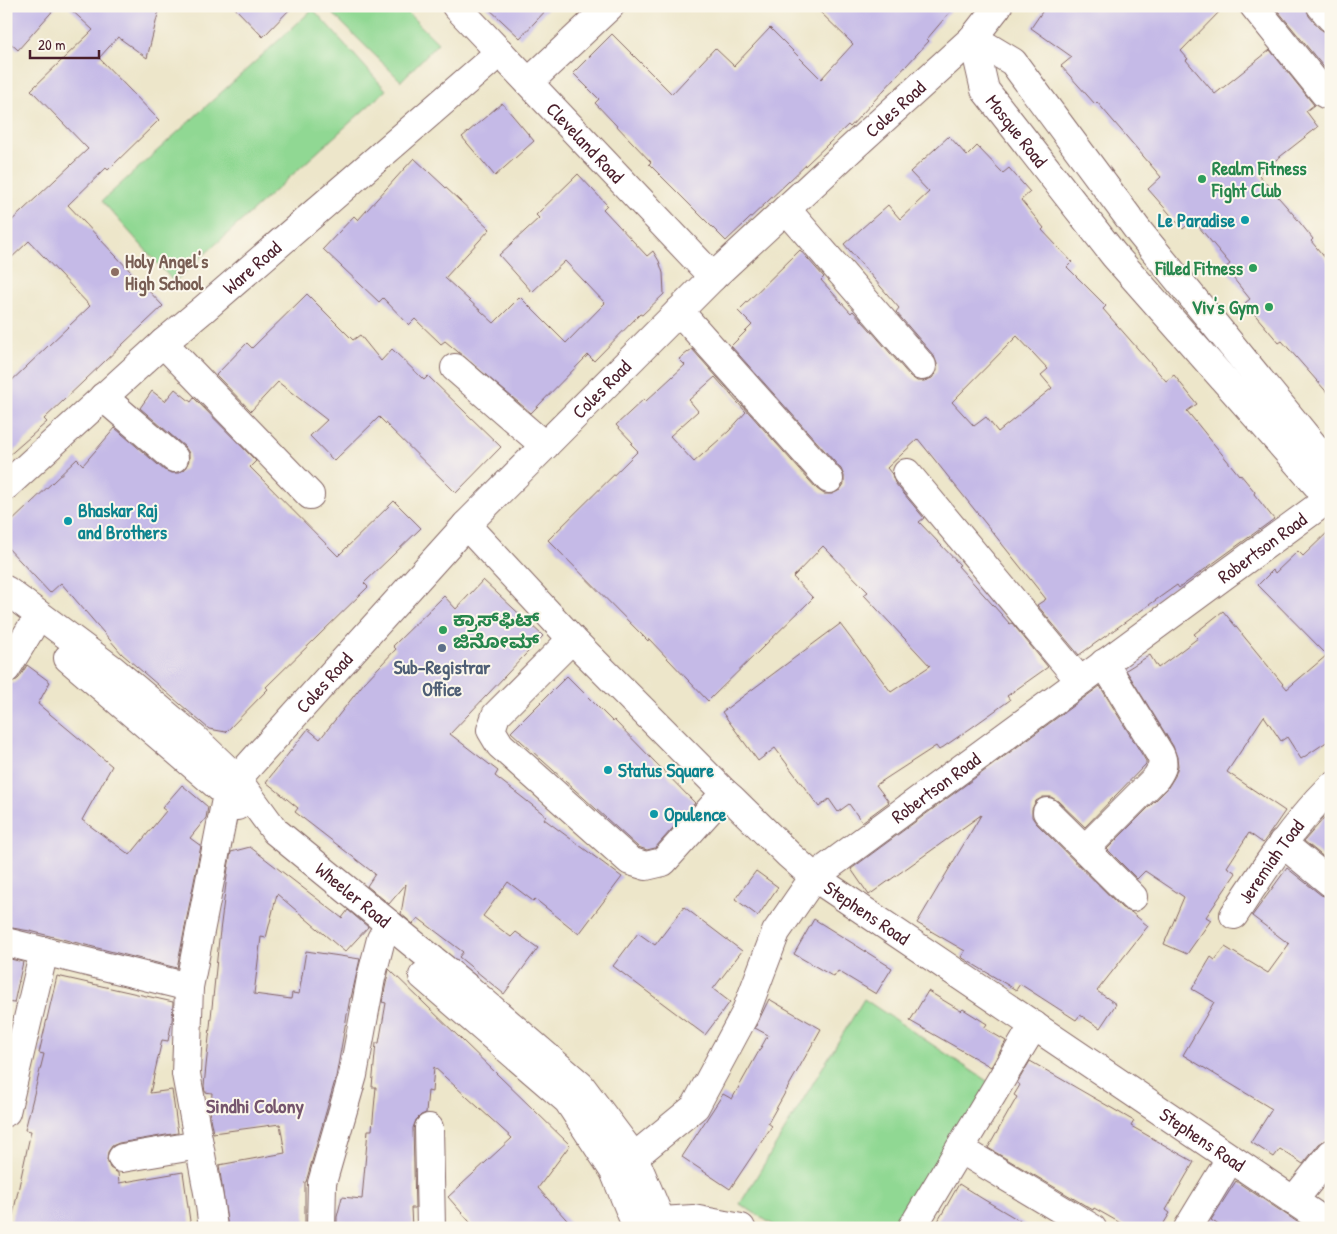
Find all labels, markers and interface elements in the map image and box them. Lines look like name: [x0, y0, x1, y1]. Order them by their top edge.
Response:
scale bar: [30, 28, 99, 60]
text: 20 m: [38, 34, 65, 55]
street label: Coles Road: [859, 74, 931, 143]
street label: Mosque Road: [980, 89, 1054, 173]
street label: Cleveland Road: [541, 96, 630, 189]
place label: Realm Fitness Fight Club: [1211, 155, 1307, 204]
marker: Realm Fitness Fight Club: [1196, 173, 1208, 185]
place label: Le Paradise: [1158, 207, 1235, 233]
marker: Le Paradise: [1239, 214, 1251, 226]
street label: Ware Road: [217, 234, 287, 300]
place label: Holy Angel's High School: [125, 248, 209, 297]
place label: Filled Fitness: [1154, 255, 1244, 281]
marker: Filled Fitness: [1247, 262, 1259, 274]
marker: Holy Angel's High School: [109, 266, 121, 278]
place label: Viv's Gym: [1192, 294, 1259, 321]
marker: Viv's Gym: [1263, 301, 1275, 313]
street label: Coles Road: [566, 353, 637, 424]
place label: Bhaskar Raj and Brothers: [78, 497, 168, 545]
street label: Robertson Road: [1212, 506, 1312, 589]
marker: Bhaskar Raj and Brothers: [62, 515, 74, 527]
place label: ಕ್ರಾಸ್‌ಫಿಟ್ ಜಿನೋಮ್: [453, 606, 540, 654]
marker: ಕ್ರಾಸ್‌ಫಿಟ್ ಜಿನೋಮ್: [437, 624, 449, 636]
marker: Sub-Registrar Office: [436, 642, 448, 654]
street label: Coles Road: [290, 646, 359, 719]
place label: Sub-Registrar Office: [394, 654, 491, 702]
street label: Robertson Road: [886, 746, 986, 829]
place label: Status Square: [618, 757, 714, 784]
marker: Status Square: [602, 764, 614, 776]
place label: Opulence: [664, 801, 727, 828]
marker: Opulence: [648, 808, 660, 820]
street label: Jeremiah Toad: [1232, 813, 1310, 909]
street label: Wheeler Road: [310, 856, 397, 934]
street label: Stephens Road: [819, 875, 915, 951]
district label: Sindhi Colony: [206, 1092, 304, 1120]
street label: Stephens Road: [1155, 1101, 1251, 1178]

